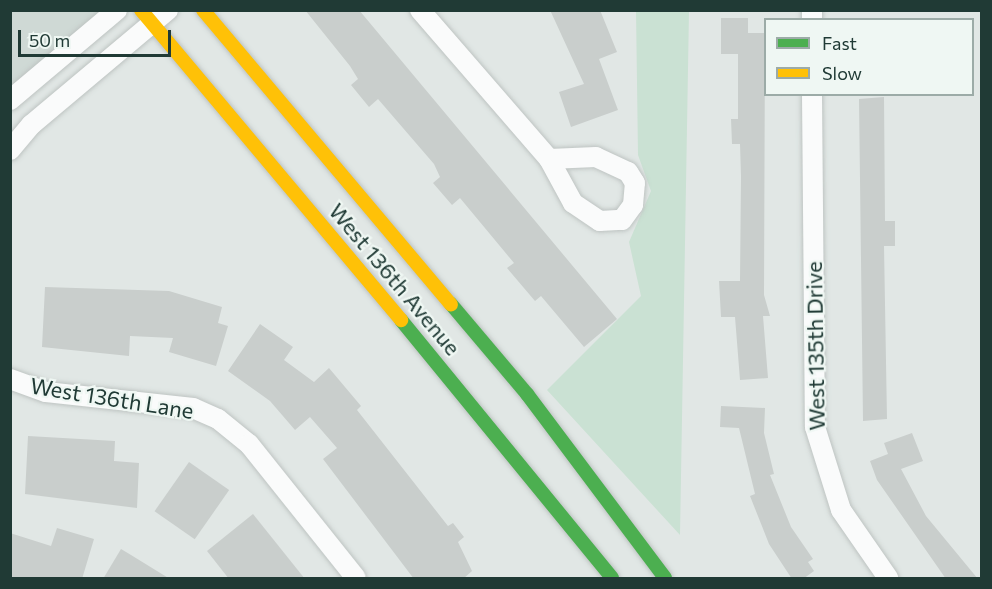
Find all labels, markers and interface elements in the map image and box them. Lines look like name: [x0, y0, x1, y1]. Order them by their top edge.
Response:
scale bar: [21, 18, 174, 56]
legend: [764, 18, 974, 96]
text: 50 m: [29, 29, 70, 51]
text: Fast: [822, 32, 857, 54]
text: Slow: [822, 62, 862, 84]
street label: West 136th Avenue: [324, 198, 466, 360]
street label: West 135th Drive: [800, 261, 830, 431]
street label: West 136th Lane: [28, 372, 196, 424]

